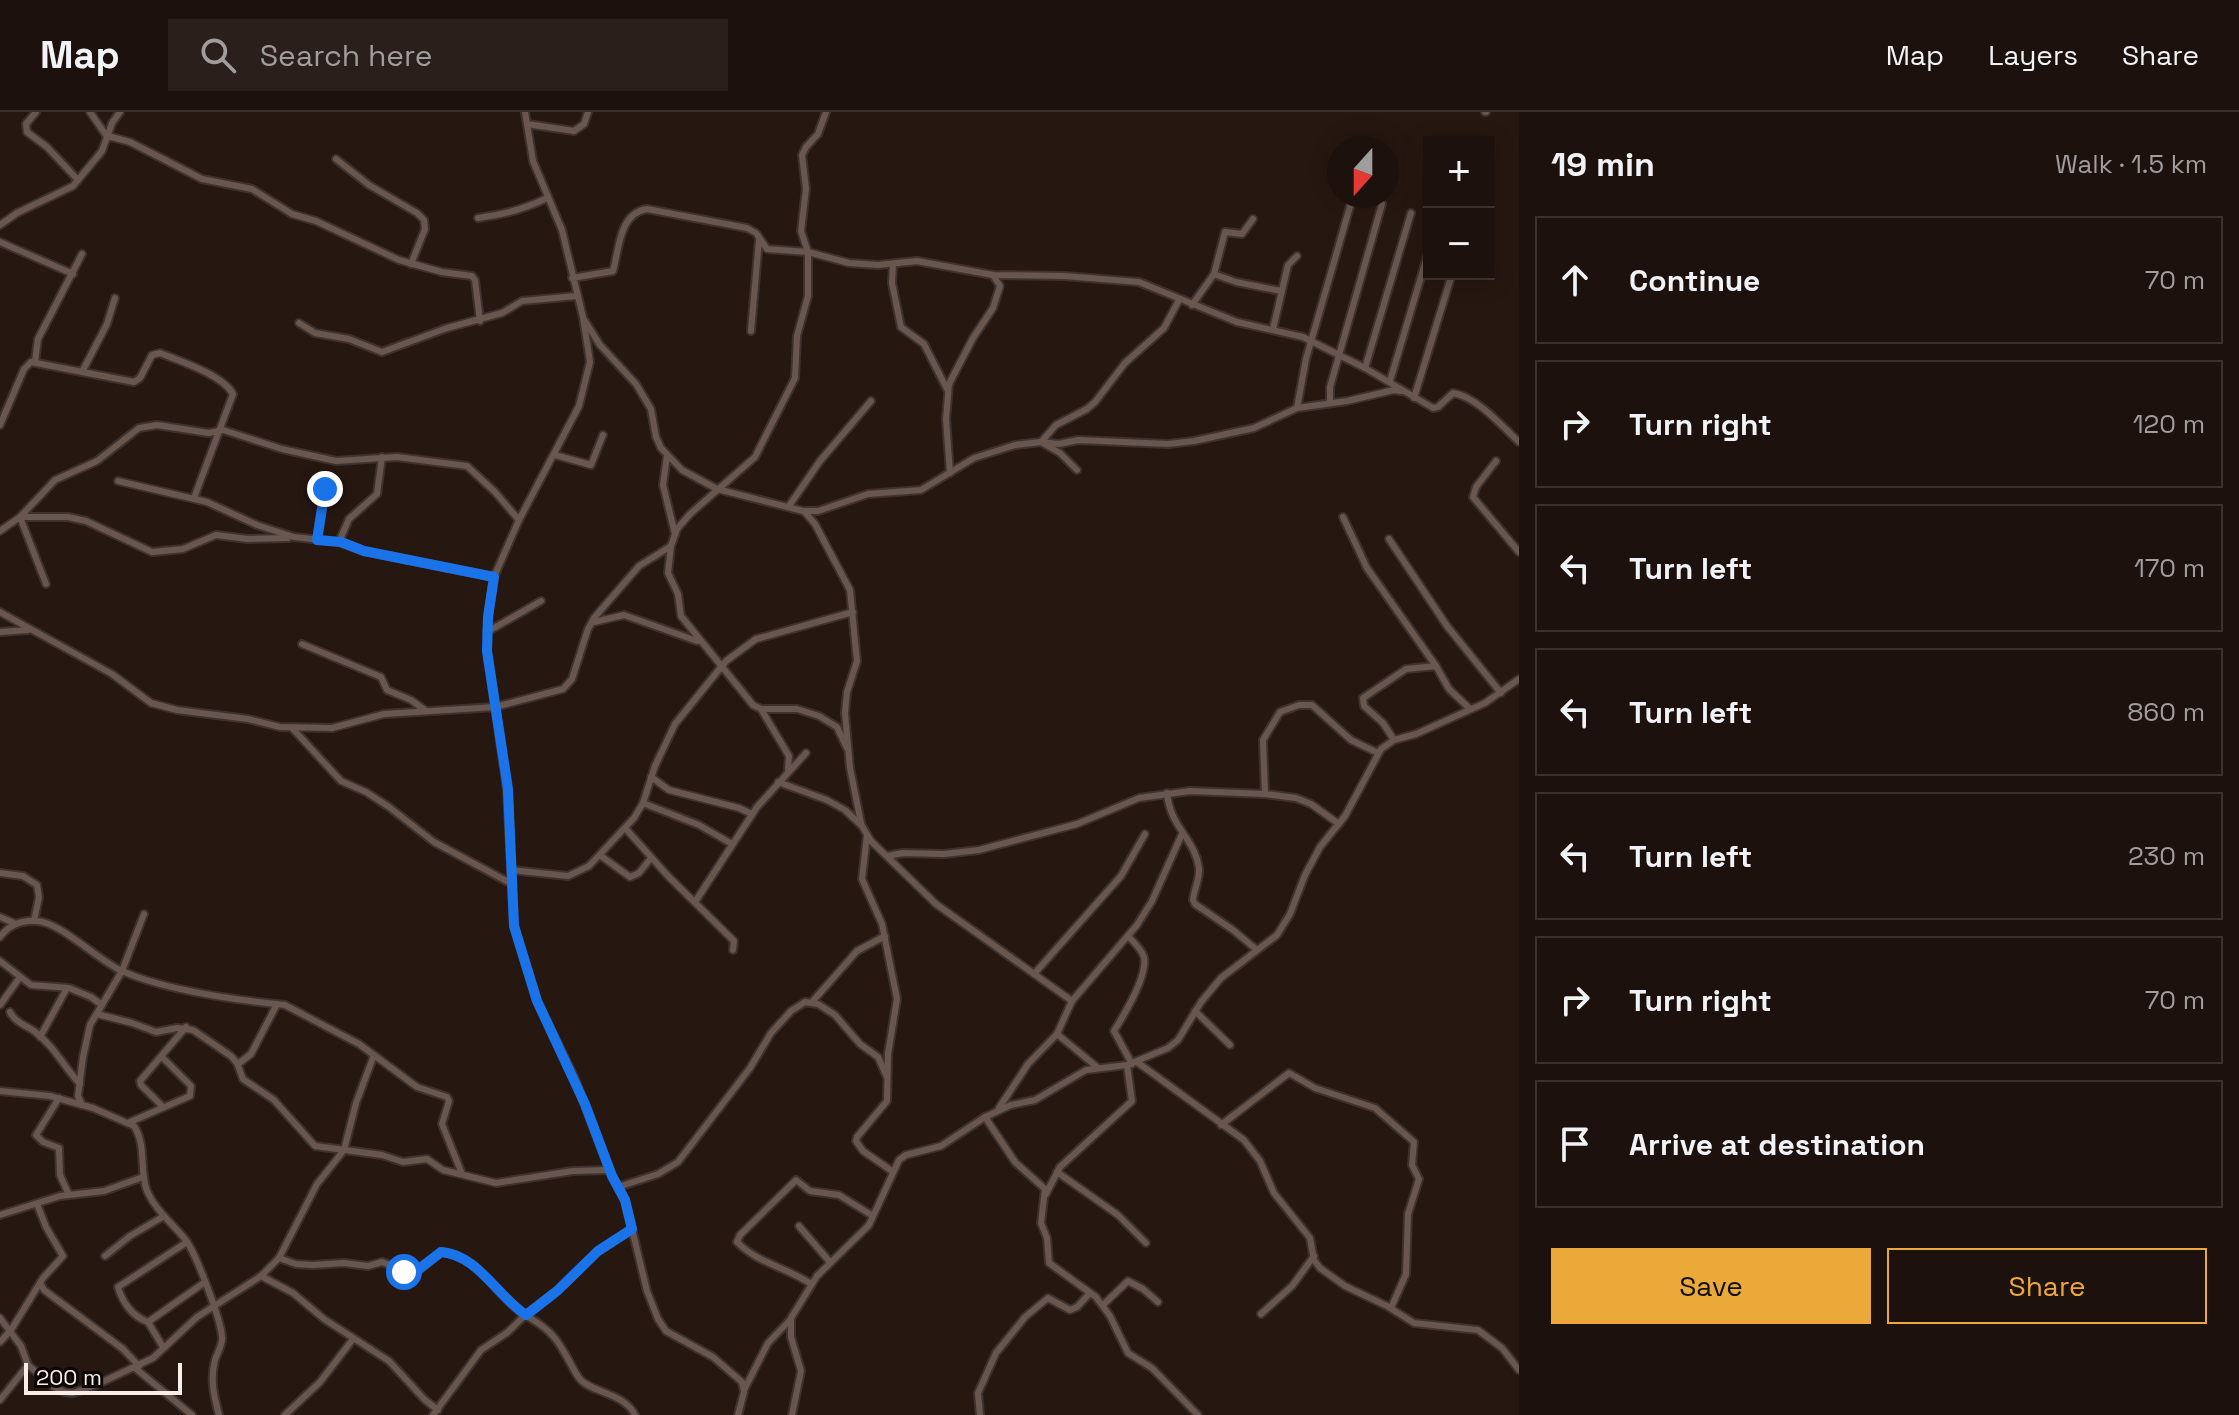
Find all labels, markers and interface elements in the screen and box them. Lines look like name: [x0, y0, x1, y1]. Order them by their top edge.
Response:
search box: [168, 19, 728, 91]
text: Map: [40, 31, 120, 79]
icon: search: [196, 33, 240, 77]
text: Search here: [260, 36, 433, 75]
text: Map: [1886, 37, 1944, 73]
text: Layers: [1988, 37, 2078, 73]
text: Share: [2122, 37, 2199, 73]
north arrow: [1327, 136, 1399, 208]
map controls: [1423, 136, 1495, 280]
button: +: [1423, 136, 1495, 208]
text: 19 min: [1551, 143, 1655, 186]
text: Walk · 1.5 km: [2055, 147, 2207, 181]
button: −: [1423, 208, 1495, 280]
icon: ahead: [1553, 258, 1597, 302]
text: Continue: [1629, 261, 1760, 300]
text: 70 m: [2145, 263, 2205, 297]
icon: right: [1553, 402, 1597, 446]
text: Turn right: [1629, 405, 1772, 444]
text: 120 m: [2133, 407, 2205, 441]
route end: [307, 471, 343, 507]
icon: left: [1553, 546, 1597, 590]
text: Turn left: [1629, 549, 1752, 588]
text: 170 m: [2134, 551, 2205, 585]
icon: left: [1553, 690, 1597, 734]
text: Turn left: [1629, 693, 1752, 732]
text: 860 m: [2127, 695, 2205, 729]
icon: left: [1553, 834, 1597, 878]
text: Turn left: [1629, 837, 1752, 876]
text: 230 m: [2128, 839, 2205, 873]
icon: right: [1553, 978, 1597, 1022]
text: Turn right: [1629, 981, 1772, 1020]
text: 70 m: [2145, 983, 2205, 1017]
icon: arrive: [1553, 1122, 1597, 1166]
text: Arrive at destination: [1629, 1125, 1925, 1164]
button: Save: [1551, 1248, 1871, 1324]
button: Share: [1887, 1248, 2207, 1324]
route start: [386, 1254, 422, 1290]
scale bar: [24, 1359, 182, 1395]
text: 200 m: [36, 1363, 102, 1391]

